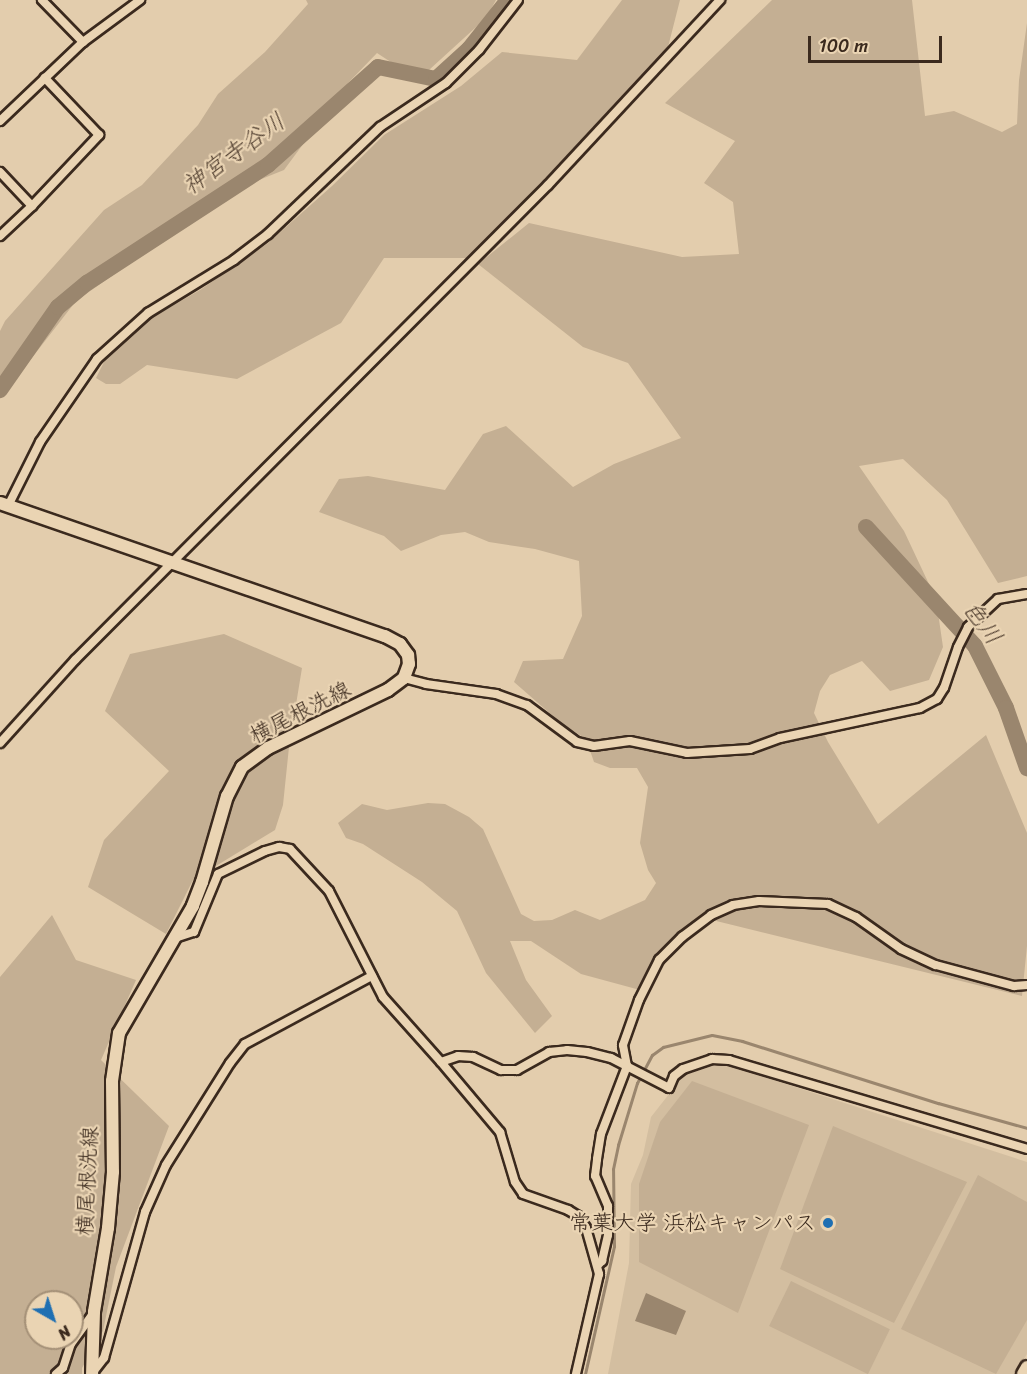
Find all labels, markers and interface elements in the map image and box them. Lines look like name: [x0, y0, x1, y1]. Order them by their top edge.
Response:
scale bar: [811, 24, 944, 62]
text: 100 m: [819, 30, 868, 62]
water label: 神宮寺谷川: [177, 107, 291, 201]
water label: 色川: [956, 595, 1008, 651]
street label: 横尾根洗線: [245, 675, 355, 749]
street label: 横尾根洗線: [71, 1125, 103, 1237]
place label: 常葉大学 浜松キャンパス: [568, 1210, 816, 1236]
marker: 常葉大学 浜松キャンパス: [821, 1216, 835, 1230]
north arrow: [24, 1290, 84, 1350]
text: N: [51, 1318, 78, 1348]

